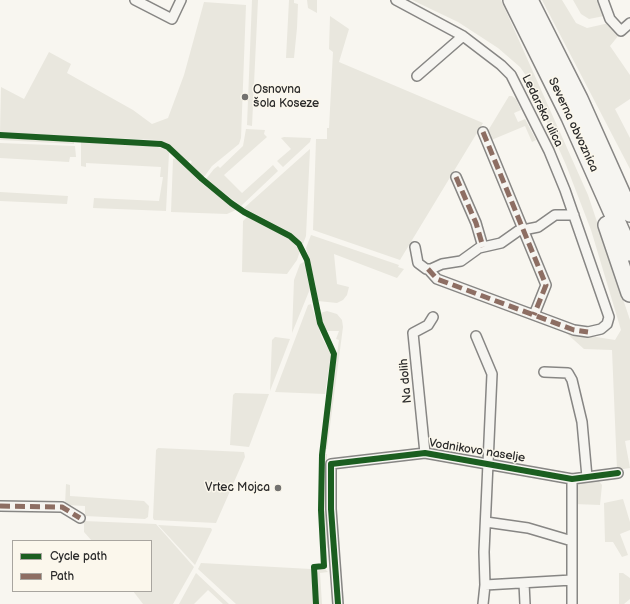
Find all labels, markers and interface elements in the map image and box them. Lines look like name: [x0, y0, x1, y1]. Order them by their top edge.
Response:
street label: Ledarska ulica: [518, 72, 566, 150]
street label: Severna obvoznica: [545, 75, 601, 175]
place label: Osnovna šola Koseze: [253, 83, 319, 111]
marker: Osnovna šola Koseze: [240, 92, 250, 102]
street label: Na dolih: [397, 358, 415, 404]
street label: Vodnikovo naselje: [428, 436, 526, 466]
place label: Vrtec Mojca: [205, 481, 270, 495]
marker: Vrtec Mojca: [273, 483, 283, 493]
legend: [12, 540, 152, 592]
text: Cycle path: [50, 549, 107, 564]
text: Path: [50, 569, 74, 584]

